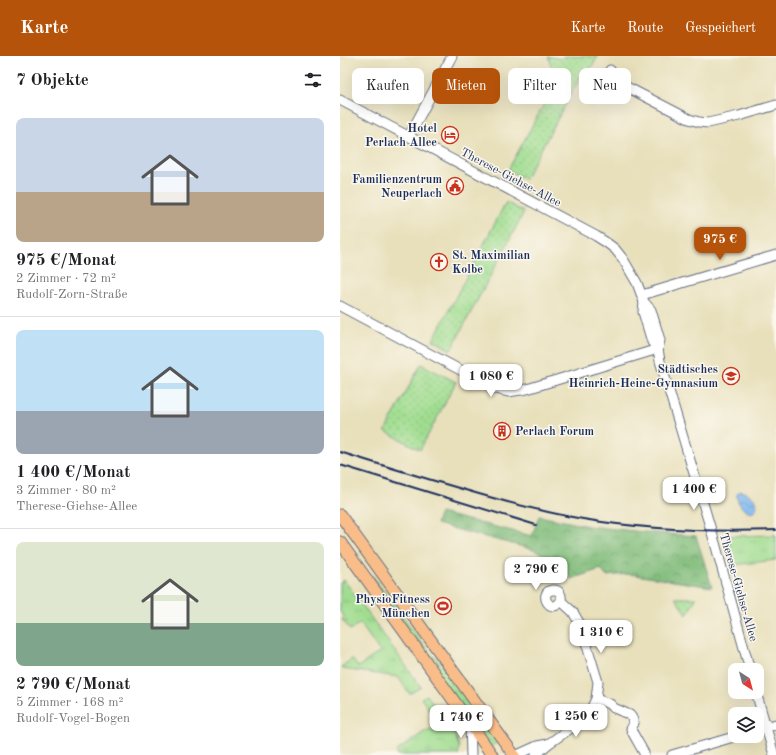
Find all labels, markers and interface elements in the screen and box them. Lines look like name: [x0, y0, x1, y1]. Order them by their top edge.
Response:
text: Karte: [20, 19, 68, 38]
text: Karte: [571, 21, 605, 35]
text: Route: [627, 21, 663, 35]
text: Gespeichert: [685, 21, 756, 35]
chip: Kaufen: [352, 68, 424, 104]
chip: Mieten: [432, 68, 500, 104]
chip: Filter: [508, 68, 571, 104]
chip: Neu: [579, 68, 631, 104]
icon: filters: [302, 69, 324, 91]
text: 7 Objekte: [16, 72, 89, 89]
place label: Hotel Perlach Allee: [365, 123, 437, 149]
hotel icon: Hotel Perlach Allee: [440, 125, 460, 145]
icon: home: [134, 144, 206, 216]
street label: Therese-Giehse-Allee: [458, 146, 563, 210]
place label: Familienzentrum Neuperlach: [352, 174, 442, 200]
public building icon: Familienzentrum Neuperlach: [445, 176, 465, 196]
pin: 975 €: [692, 227, 748, 261]
text: 975 €: [703, 233, 737, 246]
place label: St. Maximilian Kolbe: [452, 250, 531, 276]
text: 975 €/Monat: [16, 252, 116, 269]
church icon: St. Maximilian Kolbe: [429, 252, 449, 272]
text: 2 Zimmer · 72 m²: [16, 272, 116, 285]
text: Rudolf-Zorn-Straße: [16, 288, 127, 301]
icon: home: [134, 356, 206, 428]
pin: 1 080 €: [454, 364, 528, 398]
place label: Städtisches Heinrich-Heine-Gymnasium: [569, 364, 718, 390]
school or university icon: Städtisches Heinrich-Heine-Gymnasium: [721, 366, 741, 386]
text: 1 080 €: [469, 370, 513, 383]
building icon: Perlach Forum: [492, 421, 512, 441]
place label: Perlach Forum: [515, 426, 595, 438]
text: 1 400 €/Monat: [16, 464, 130, 481]
pin: 1 400 €: [657, 477, 731, 511]
text: 1 400 €: [672, 483, 716, 496]
text: 3 Zimmer · 80 m²: [16, 484, 116, 497]
text: Therese-Giehse-Allee: [16, 500, 137, 513]
street label: Therese-Giehse-Allee: [717, 532, 759, 643]
pin: 2 790 €: [499, 557, 573, 591]
text: 2 790 €: [514, 563, 558, 576]
icon: home: [134, 568, 206, 640]
place label: PhysioFitness München: [355, 594, 430, 620]
sports icon: PhysioFitness München: [433, 596, 453, 616]
pin: 1 310 €: [564, 620, 638, 654]
text: 1 310 €: [579, 626, 623, 639]
north arrow: [728, 663, 764, 699]
map controls: [728, 663, 764, 743]
text: 2 790 €/Monat: [16, 676, 130, 693]
text: 5 Zimmer · 168 m²: [16, 696, 124, 709]
pin: 1 250 €: [539, 704, 613, 738]
pin: 1 740 €: [424, 705, 498, 739]
button: layers: [728, 707, 764, 743]
text: 1 250 €: [554, 710, 598, 723]
text: 1 740 €: [439, 711, 483, 724]
text: Rudolf-Vogel-Bogen: [16, 712, 130, 725]

